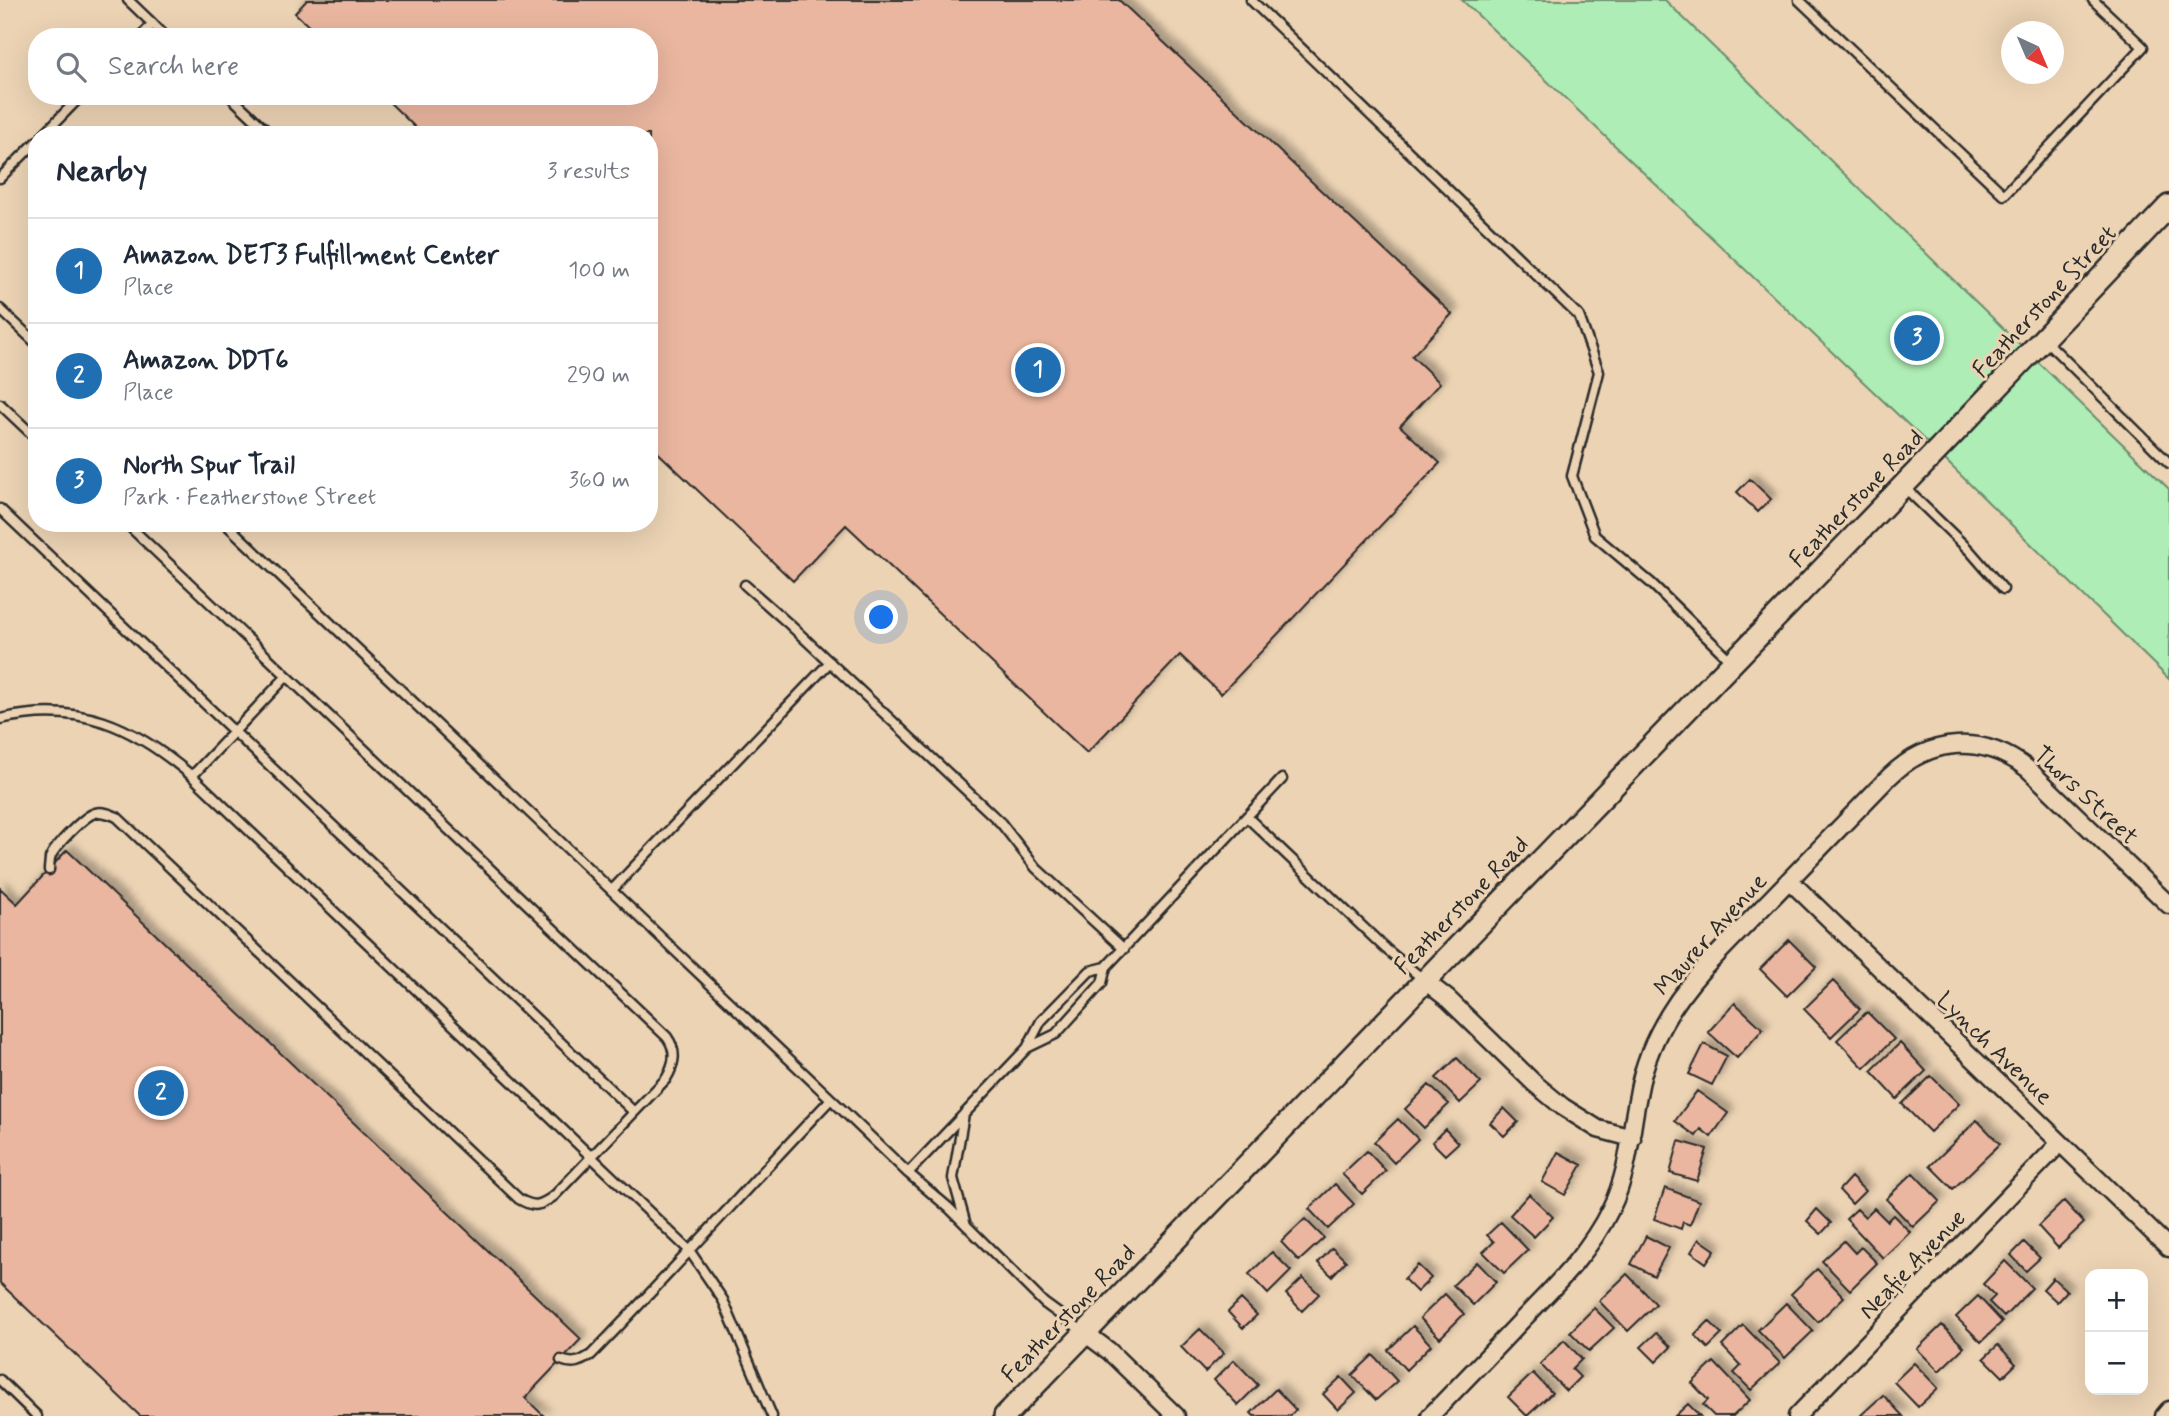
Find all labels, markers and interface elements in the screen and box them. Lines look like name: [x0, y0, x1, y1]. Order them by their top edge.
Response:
north arrow: [2001, 21, 2064, 84]
search box: [28, 28, 658, 105]
icon: search: [52, 48, 90, 86]
text: Search here: [108, 50, 239, 84]
text: Nearby: [56, 152, 147, 191]
text: 3 results: [547, 157, 630, 187]
street label: Featherstone Street: [1966, 219, 2124, 385]
text: Amazon DET3 Fulfillment Center: [123, 239, 499, 273]
text: 1: [74, 256, 84, 286]
text: 100 m: [568, 256, 630, 286]
text: Place: [123, 273, 174, 303]
pin: 3: [1894, 312, 1940, 364]
text: Amazon DDT6: [123, 344, 289, 378]
pin: 1: [1015, 344, 1061, 396]
text: 2: [73, 361, 85, 391]
text: 290 m: [567, 361, 630, 391]
text: Place: [123, 378, 174, 408]
street label: Featherstone Road: [1783, 423, 1931, 575]
text: North Spur Trail: [123, 449, 295, 483]
text: 3: [74, 466, 84, 496]
text: 360 m: [569, 466, 630, 496]
text: Park · Featherstone Street: [123, 483, 376, 513]
your location: [864, 600, 898, 634]
street label: Thors Street: [2026, 740, 2144, 853]
street label: Featherstone Road: [1388, 830, 1536, 982]
street label: Maurer Avenue: [1648, 867, 1775, 1003]
street label: Lynch Avenue: [1929, 986, 2059, 1112]
pin: 2: [138, 1067, 184, 1119]
street label: Neafie Avenue: [1853, 1203, 1973, 1327]
street label: Featherstone Road: [995, 1238, 1143, 1390]
map controls: [2085, 1269, 2148, 1395]
button: +: [2085, 1269, 2148, 1332]
button: −: [2085, 1332, 2148, 1395]

